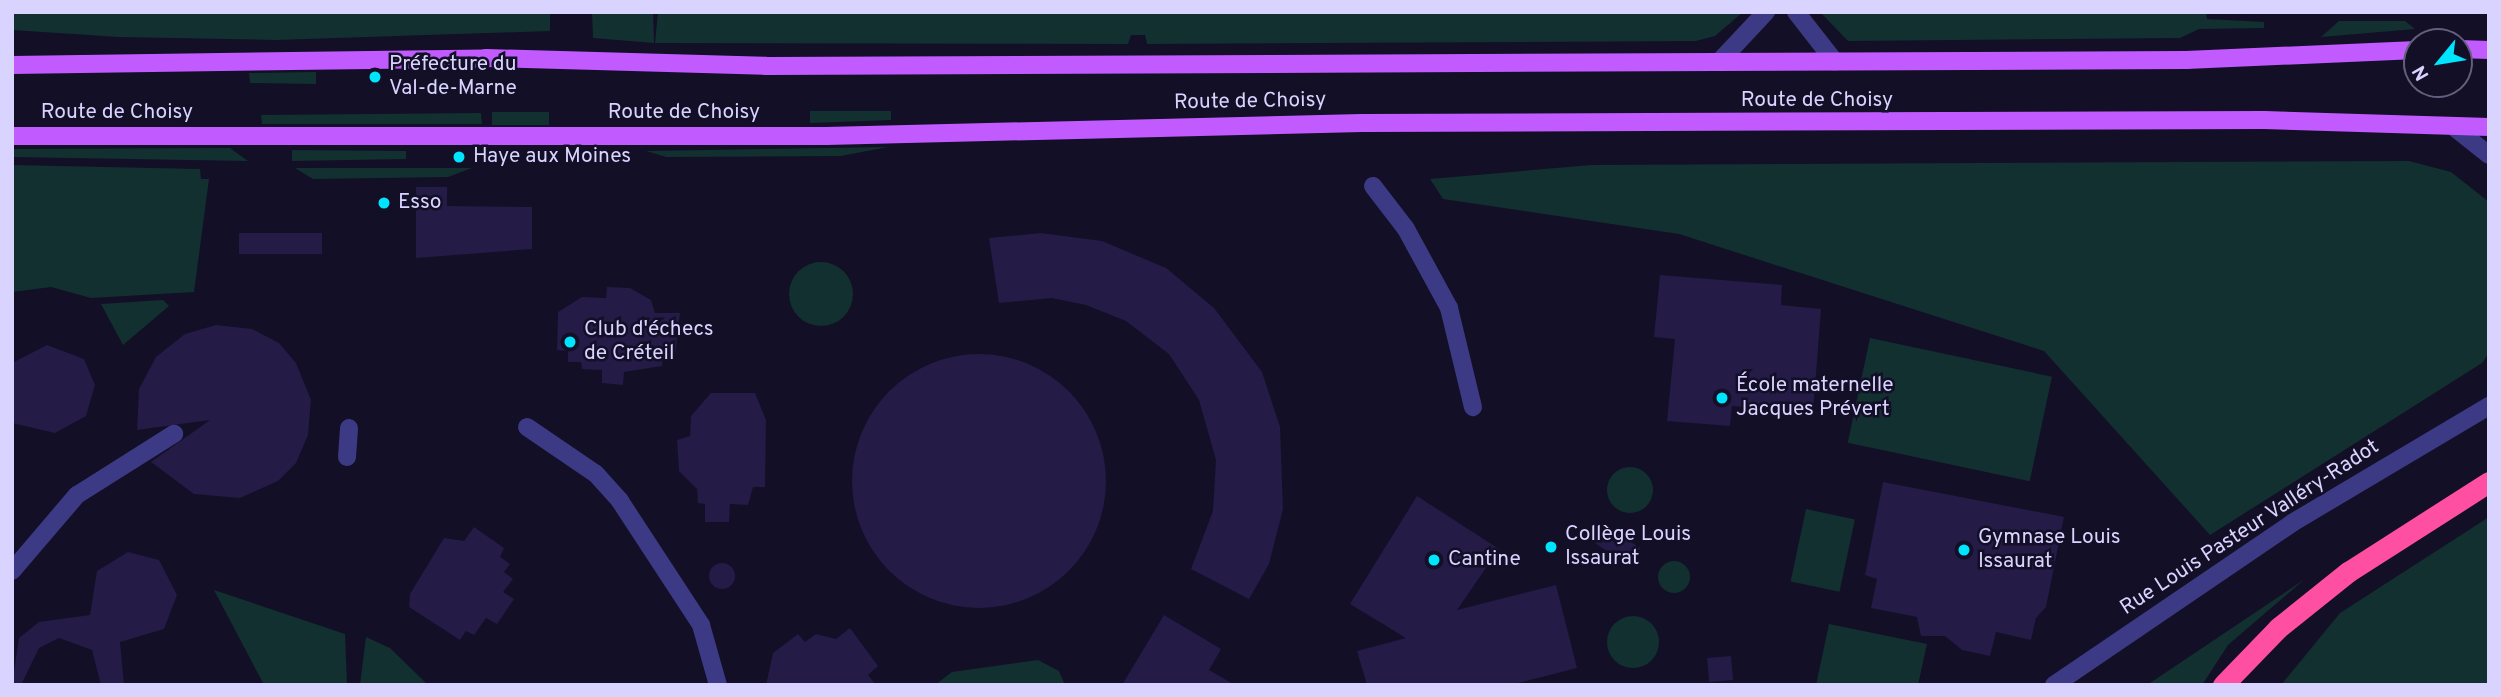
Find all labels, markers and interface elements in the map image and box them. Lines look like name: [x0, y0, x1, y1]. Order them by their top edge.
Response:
north arrow: [2403, 28, 2473, 98]
place label: Préfecture du Val-de-Marne: [389, 52, 517, 102]
text: N: [2408, 61, 2435, 84]
marker: Préfecture du Val-de-Marne: [367, 69, 383, 85]
street label: Route de Choisy: [1174, 88, 1326, 116]
street label: Route de Choisy: [1741, 88, 1893, 114]
street label: Route de Choisy: [41, 100, 193, 126]
street label: Route de Choisy: [608, 100, 760, 126]
place label: Haye aux Moines: [473, 144, 631, 170]
marker: Haye aux Moines: [451, 149, 467, 165]
place label: Esso: [398, 190, 441, 216]
marker: Esso: [376, 195, 392, 211]
place label: Club d'échecs de Créteil: [584, 317, 714, 367]
marker: Club d'échecs de Créteil: [562, 334, 578, 350]
place label: École maternelle Jacques Prévert: [1736, 373, 1894, 423]
marker: École maternelle Jacques Prévert: [1714, 390, 1730, 406]
street label: Rue Louis Pasteur Valléry-Radot: [2116, 435, 2384, 621]
place label: Collège Louis Issaurat: [1565, 522, 1691, 572]
place label: Gymnase Louis Issaurat: [1978, 525, 2121, 575]
marker: Collège Louis Issaurat: [1543, 539, 1559, 555]
marker: Gymnase Louis Issaurat: [1956, 542, 1972, 558]
place label: Cantine: [1448, 547, 1521, 573]
marker: Cantine: [1426, 552, 1442, 568]

